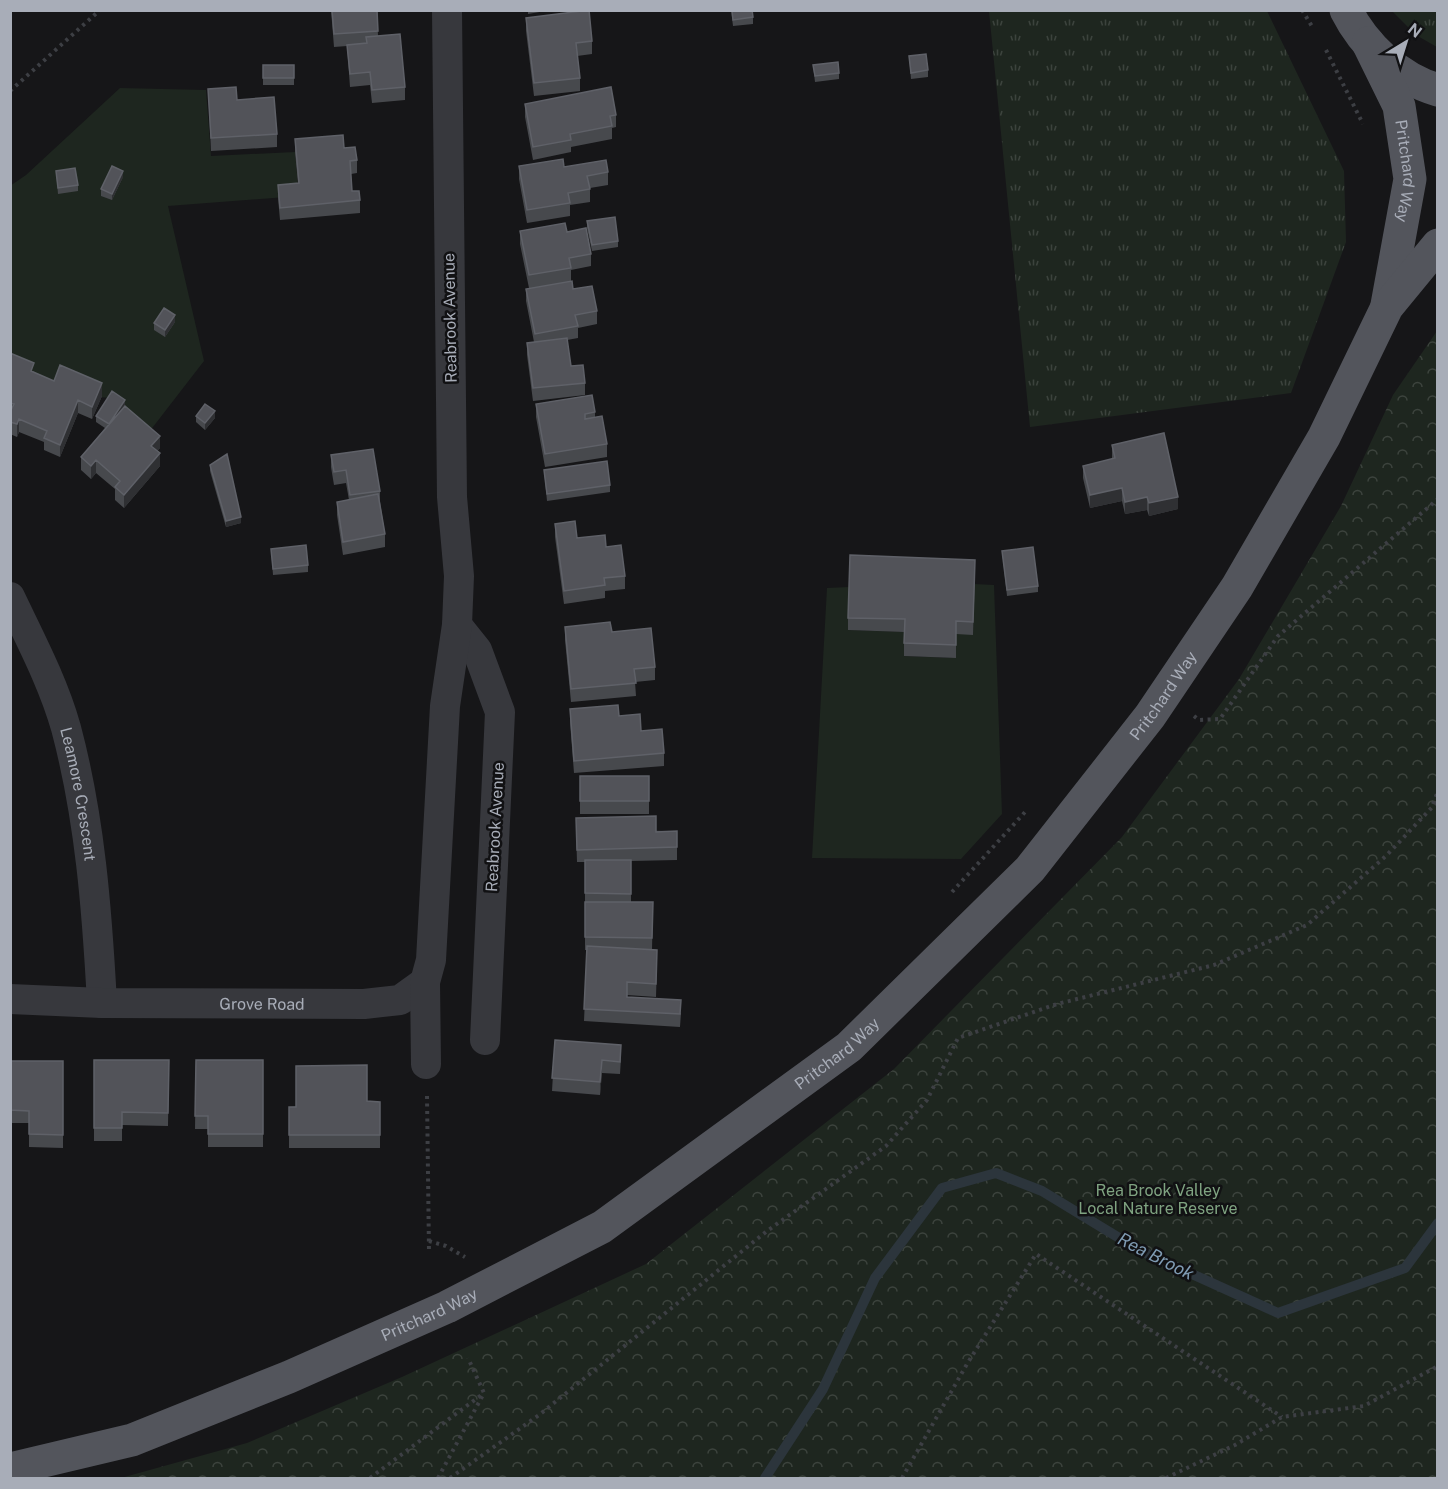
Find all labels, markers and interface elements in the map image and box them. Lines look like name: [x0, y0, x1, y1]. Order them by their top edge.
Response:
north arrow: [1376, 12, 1436, 72]
text: N: [1404, 19, 1426, 42]
street label: Pritchard Way: [1392, 118, 1419, 224]
street label: Reabrook Avenue: [439, 253, 461, 383]
street label: Pritchard Way: [1125, 647, 1201, 744]
street label: Leamore Crescent: [57, 725, 100, 862]
street label: Reabrook Avenue: [482, 762, 508, 892]
street label: Grove Road: [219, 994, 305, 1013]
street label: Pritchard Way: [791, 1013, 883, 1093]
park label: Rea Brook Valley Local Nature Reserve: [1078, 1181, 1238, 1218]
water label: Rea Brook: [1114, 1228, 1198, 1284]
street label: Pritchard Way: [378, 1283, 481, 1345]

